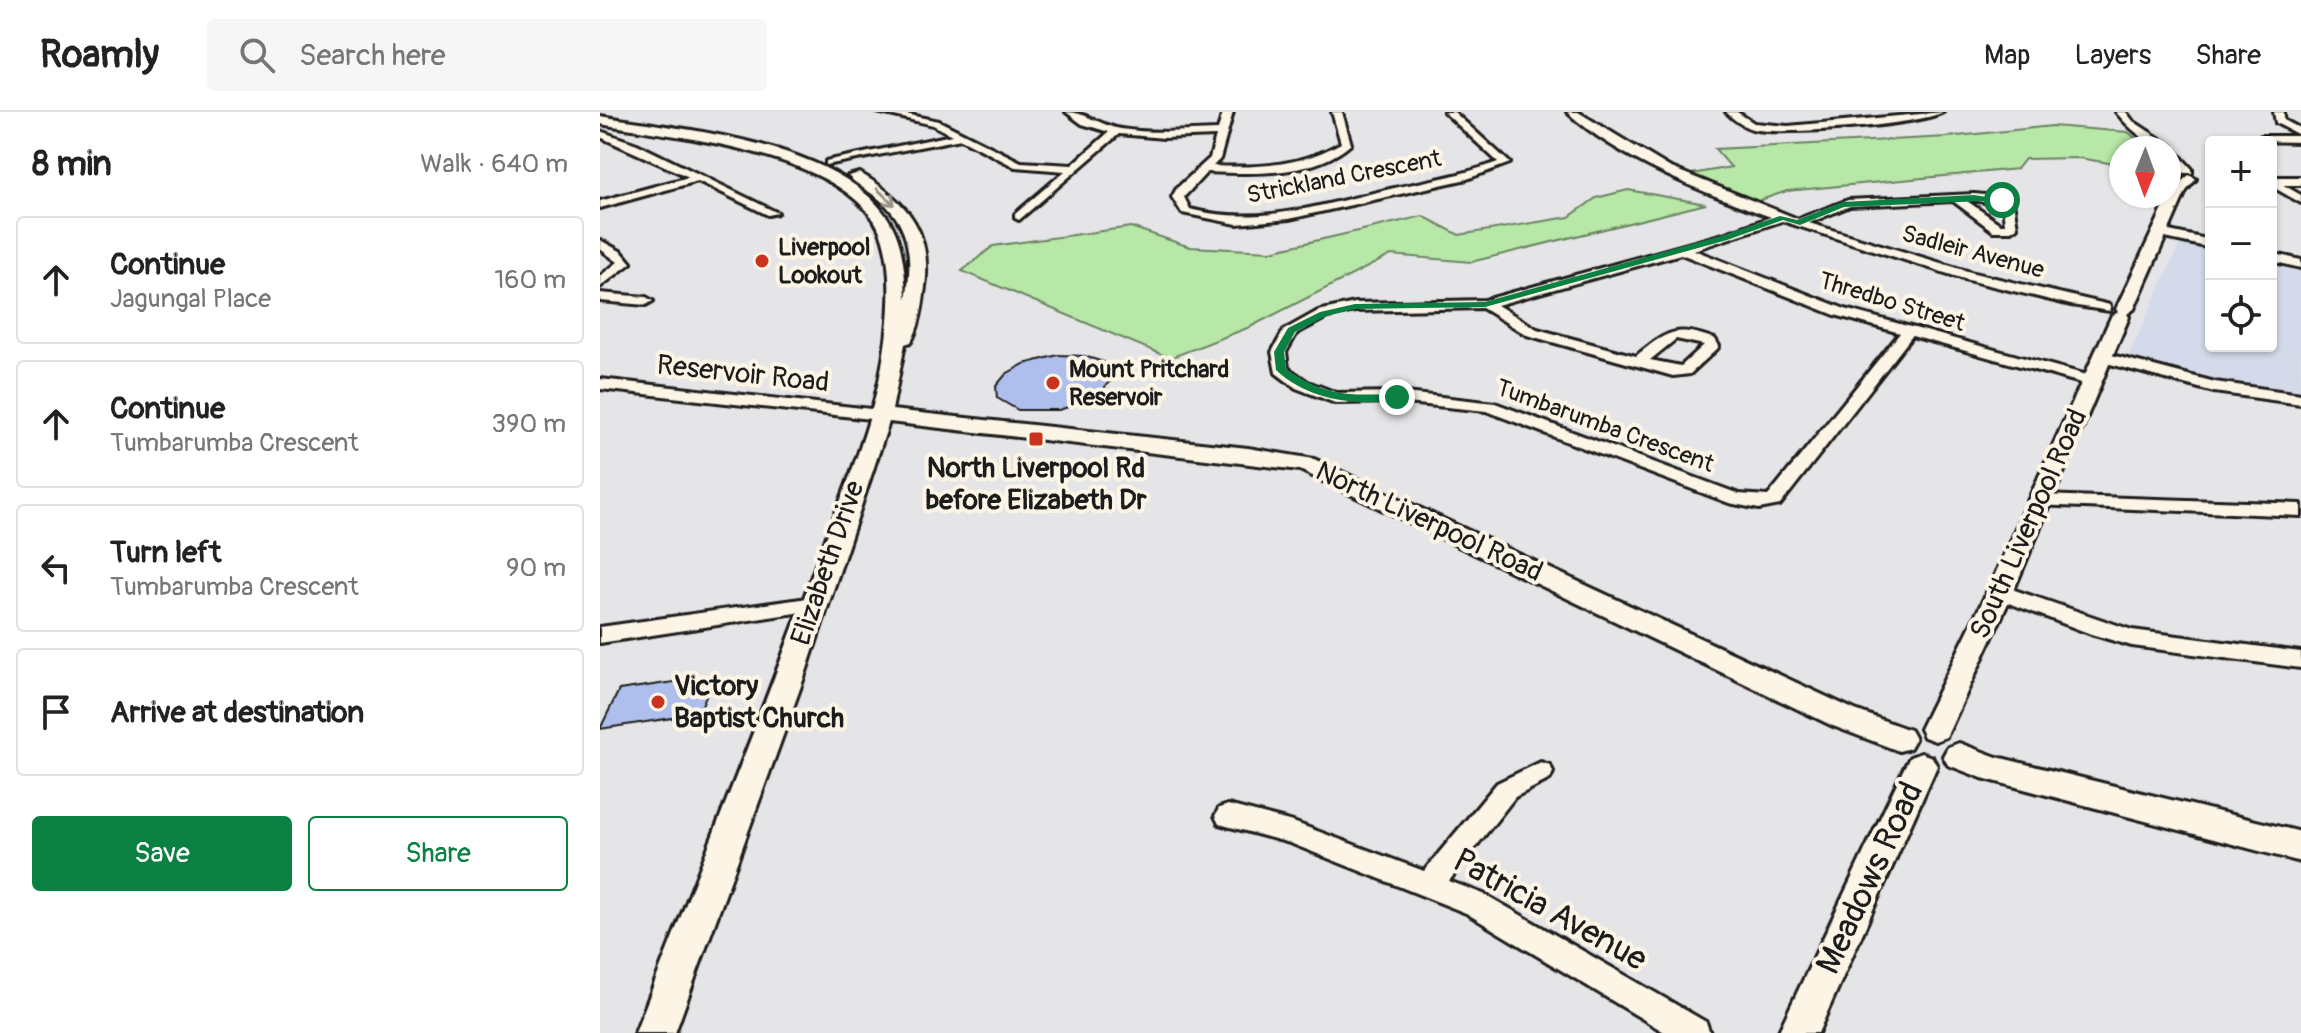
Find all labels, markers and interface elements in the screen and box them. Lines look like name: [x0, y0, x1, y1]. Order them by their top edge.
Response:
search box: [207, 19, 767, 91]
text: Roamly: [40, 31, 159, 79]
icon: search: [235, 33, 279, 77]
text: Search here: [299, 37, 446, 74]
text: Map: [1984, 38, 2030, 73]
text: Layers: [2074, 38, 2151, 73]
text: Share: [2195, 38, 2261, 73]
north arrow: [2109, 136, 2181, 208]
map controls: [2205, 136, 2277, 352]
button: +: [2205, 136, 2277, 208]
text: 8 min: [32, 143, 112, 186]
street label: Strickland Crescent: [1244, 144, 1444, 210]
text: Walk · 640 m: [420, 148, 568, 180]
route start: [1984, 182, 2020, 218]
one-way arrow: [876, 187, 896, 205]
button: −: [2205, 208, 2277, 280]
street label: Sadleir Avenue: [1899, 219, 2048, 285]
place label: Liverpool Lookout: [778, 233, 871, 290]
text: Continue: [110, 246, 225, 283]
marker: Liverpool Lookout: [753, 252, 771, 270]
icon: ahead: [34, 258, 78, 302]
text: 160 m: [494, 264, 566, 296]
street label: Thredbo Street: [1815, 266, 1969, 338]
button: locate: [2205, 280, 2277, 352]
text: Jagungal Place: [110, 283, 271, 315]
street label: Reservoir Road: [655, 348, 831, 400]
place label: Mount Pritchard Reservoir: [1069, 355, 1229, 412]
street label: Tumbarumba Crescent: [1492, 373, 1718, 479]
marker: Mount Pritchard Reservoir: [1044, 374, 1062, 392]
route end: [1379, 379, 1415, 415]
text: Continue: [110, 390, 225, 427]
icon: ahead: [34, 402, 78, 446]
street label: South Liverpool Road: [1963, 404, 2095, 644]
text: 390 m: [492, 408, 566, 440]
text: Tumbarumba Crescent: [110, 427, 359, 459]
marker: North Liverpool Rd before Elizabeth Dr: [1027, 430, 1045, 448]
place label: North Liverpool Rd before Elizabeth Dr: [925, 451, 1148, 518]
street label: North Liverpool Road: [1310, 454, 1548, 590]
street label: Elizabeth Drive: [784, 476, 873, 650]
text: Turn left: [110, 534, 221, 571]
icon: left: [34, 546, 78, 590]
text: 90 m: [506, 552, 566, 584]
text: Tumbarumba Crescent: [110, 571, 359, 603]
place label: Victory Baptist Church: [674, 669, 844, 736]
icon: arrive: [34, 690, 78, 734]
marker: Victory Baptist Church: [649, 693, 667, 711]
text: Arrive at destination: [110, 694, 364, 731]
street label: Meadows Road: [1807, 775, 1933, 981]
button: Save: [32, 816, 292, 891]
button: Share: [308, 816, 568, 891]
street label: Patricia Avenue: [1446, 839, 1655, 981]

